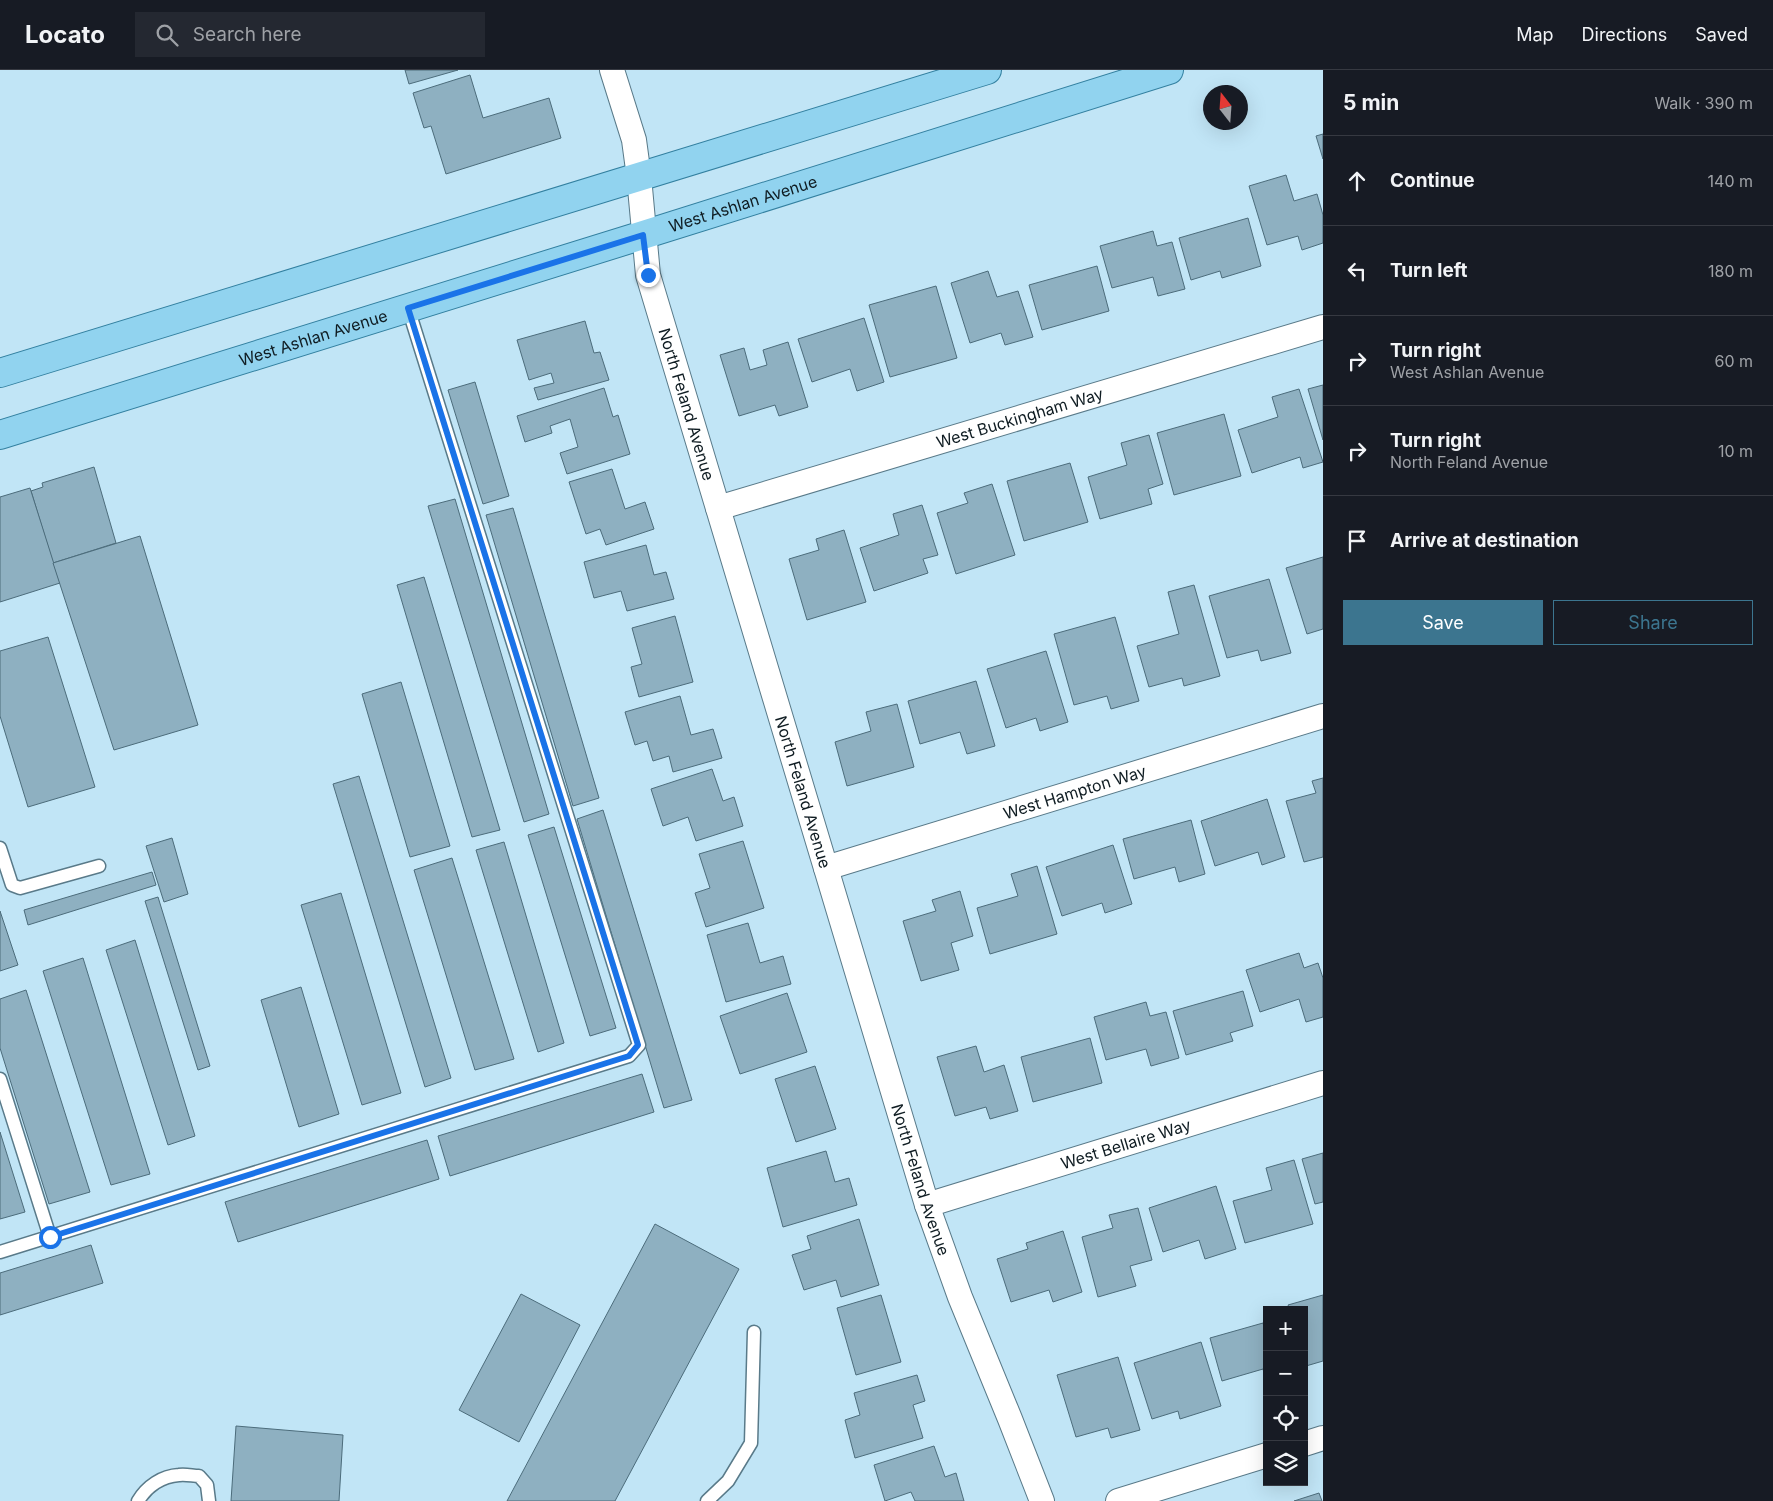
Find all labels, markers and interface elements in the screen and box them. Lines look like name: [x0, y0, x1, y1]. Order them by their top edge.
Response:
search box: [135, 12, 485, 57]
text: Locato: [25, 20, 105, 49]
icon: search: [153, 21, 181, 49]
text: Search here: [193, 23, 301, 46]
text: Map: [1516, 24, 1554, 45]
text: Directions: [1582, 24, 1667, 45]
text: Saved: [1695, 24, 1748, 45]
north arrow: [1203, 85, 1248, 130]
text: 5 min: [1343, 90, 1399, 115]
text: Walk · 390 m: [1654, 93, 1753, 113]
icon: ahead: [1343, 167, 1371, 195]
text: Continue: [1390, 169, 1475, 192]
street label: West Ashlan Avenue: [666, 171, 820, 236]
text: 140 m: [1708, 171, 1753, 191]
icon: left: [1343, 257, 1371, 285]
text: Turn left: [1390, 259, 1468, 282]
text: 180 m: [1708, 261, 1753, 281]
route end: [637, 264, 660, 287]
street label: West Ashlan Avenue: [236, 305, 390, 370]
street label: North Feland Avenue: [654, 326, 719, 483]
text: Turn right: [1390, 339, 1481, 362]
icon: right: [1343, 347, 1371, 375]
text: 60 m: [1714, 351, 1753, 371]
text: West Ashlan Avenue: [1390, 362, 1544, 382]
street label: West Buckingham Way: [934, 383, 1106, 452]
text: Turn right: [1390, 429, 1481, 452]
icon: right: [1343, 437, 1371, 465]
text: 10 m: [1718, 441, 1753, 461]
text: North Feland Avenue: [1390, 452, 1548, 472]
icon: arrive: [1343, 527, 1371, 555]
text: Arrive at destination: [1390, 529, 1579, 552]
button: Save: [1343, 600, 1543, 645]
button: Share: [1553, 600, 1753, 645]
street label: North Feland Avenue: [771, 714, 835, 871]
street label: West Hampton Way: [1001, 761, 1149, 823]
street label: North Feland Avenue: [887, 1101, 954, 1258]
street label: West Bellaire Way: [1058, 1114, 1193, 1173]
route start: [39, 1226, 62, 1249]
map controls: [1263, 1306, 1308, 1486]
button: +: [1263, 1306, 1308, 1351]
button: −: [1263, 1351, 1308, 1396]
button: locate: [1263, 1396, 1308, 1441]
button: layers: [1263, 1441, 1308, 1486]

